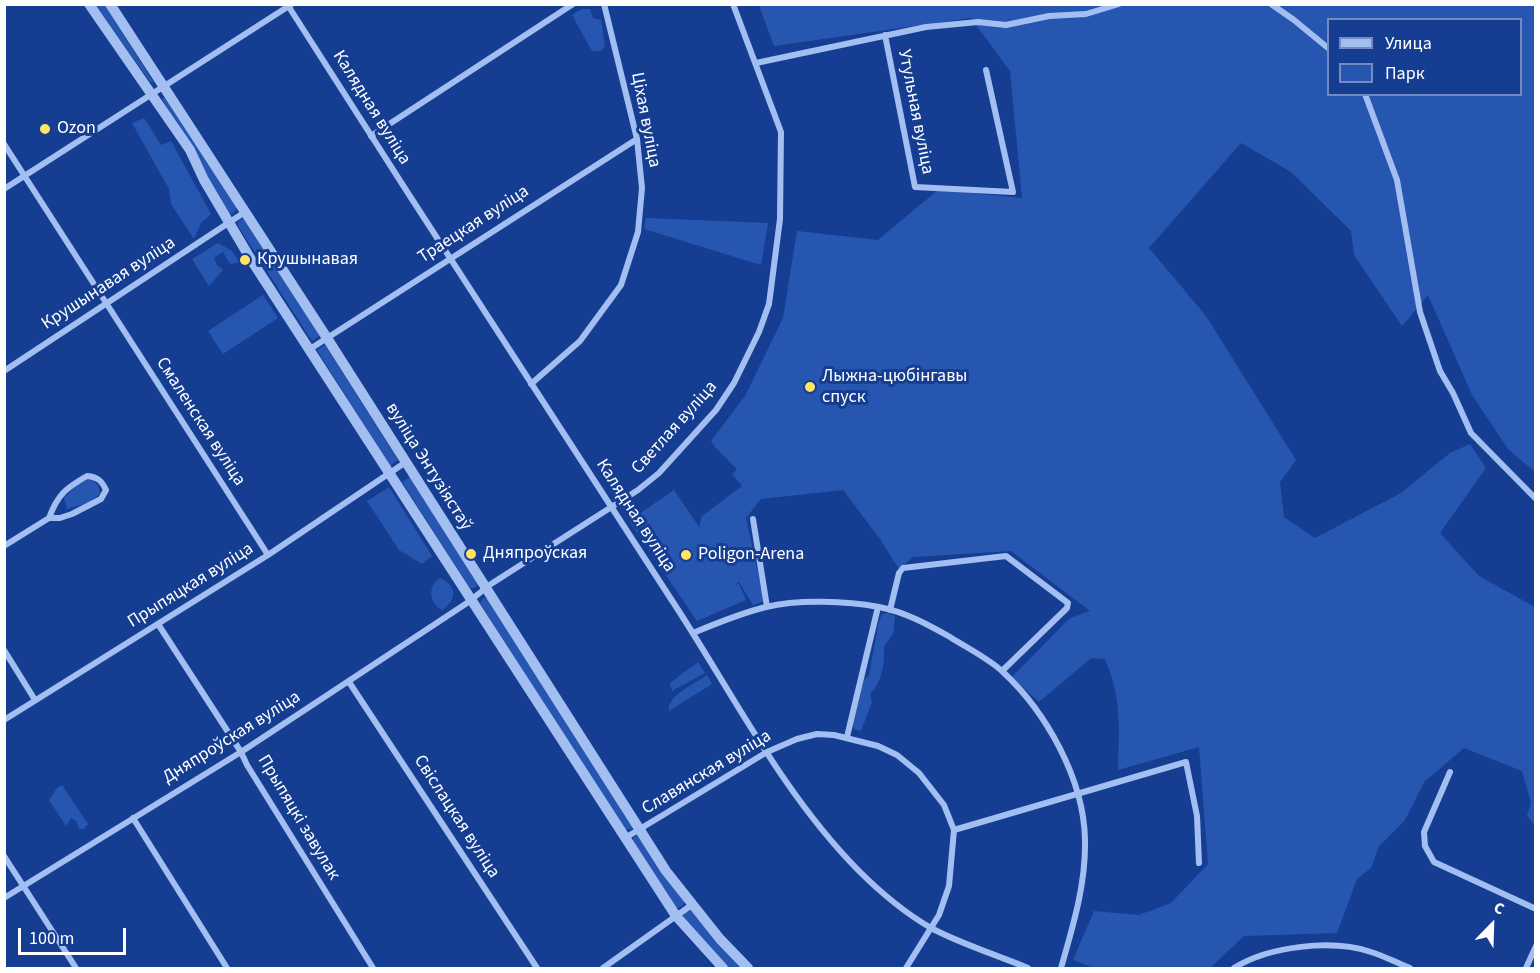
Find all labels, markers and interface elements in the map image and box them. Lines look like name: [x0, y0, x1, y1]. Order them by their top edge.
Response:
legend: [1327, 18, 1522, 96]
text: Улица: [1385, 31, 1432, 56]
street label: Калядная вуліца: [327, 47, 415, 169]
street label: Утульная вуліца: [892, 48, 938, 176]
text: Парк: [1385, 61, 1425, 86]
street label: Ціхая вуліца: [625, 71, 665, 169]
place label: Ozon: [57, 118, 96, 140]
marker: Ozon: [38, 122, 52, 136]
street label: Траецкая вуліца: [415, 181, 533, 269]
street label: Крушынавая вуліца: [38, 233, 180, 335]
place label: Крушынавая: [257, 249, 358, 271]
marker: Крушынавая: [238, 253, 252, 267]
street label: Смаленская вуліца: [150, 354, 250, 490]
place label: Лыжна-цюбінгавы спуск: [822, 366, 967, 409]
street label: Светлая вуліца: [628, 377, 722, 479]
marker: Лыжна-цюбінгавы спуск: [803, 380, 817, 394]
street label: вуліца Энтузіястаў: [380, 399, 476, 535]
street label: Калядная вуліца: [590, 455, 680, 577]
street label: Прыпяцкая вуліца: [124, 539, 258, 633]
place label: Дняпроўская: [483, 543, 587, 565]
place label: Poligon-Arena: [698, 544, 804, 566]
marker: Дняпроўская: [464, 547, 478, 561]
marker: Poligon-Arena: [679, 548, 693, 562]
street label: Дняпроўская вуліца: [159, 687, 305, 789]
street label: Славянская вуліца: [639, 726, 775, 820]
street label: Прыпяцкі завулак: [252, 752, 344, 884]
street label: Свіслацкая вуліца: [408, 752, 504, 882]
north arrow: [1462, 895, 1522, 955]
text: С: [1490, 896, 1508, 920]
scale bar: [21, 916, 129, 954]
text: 100 m: [29, 926, 74, 951]

